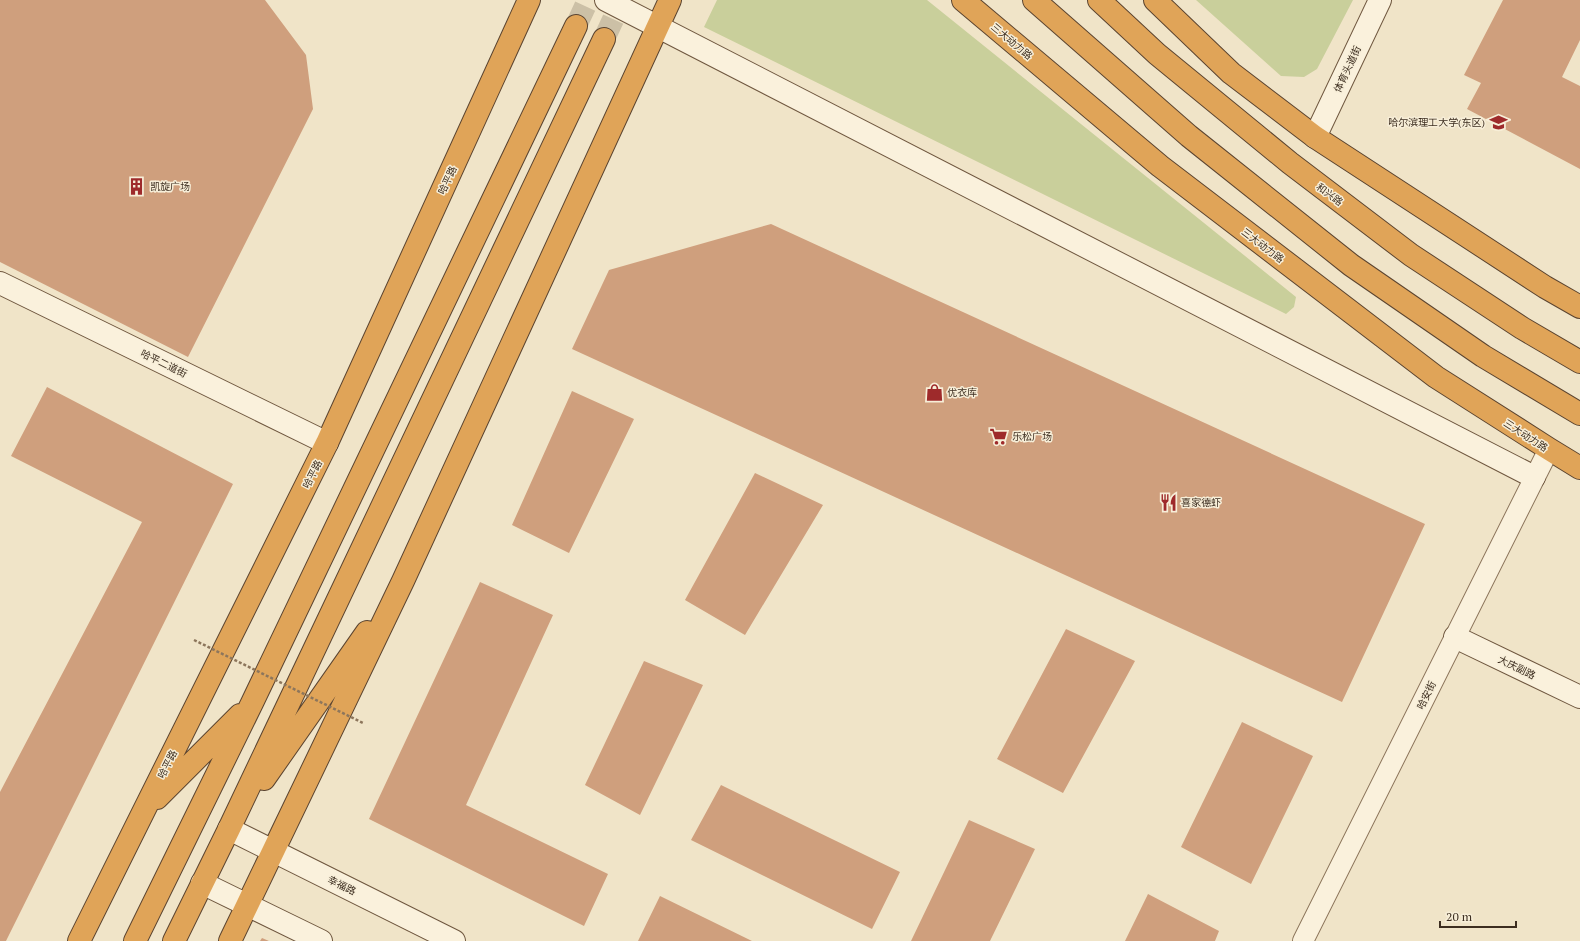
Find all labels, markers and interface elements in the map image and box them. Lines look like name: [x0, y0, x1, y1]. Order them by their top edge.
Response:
street label: 三大动力路: [988, 20, 1035, 62]
street label: 体育头道街: [1331, 44, 1364, 95]
school or university icon: 哈尔滨理工大学(东区): [1488, 112, 1508, 132]
place label: 哈尔滨理工大学(东区): [1388, 116, 1485, 129]
street label: 哈平路: [435, 164, 460, 197]
building icon: 凯旋广场: [127, 176, 147, 196]
place label: 凯旋广场: [150, 180, 190, 193]
street label: 和兴路: [1314, 180, 1346, 209]
street label: 三大动力路: [1239, 225, 1287, 266]
street label: 哈平二道街: [138, 347, 189, 380]
shop icon: 优衣库: [924, 382, 944, 402]
place label: 优衣库: [947, 386, 977, 399]
street label: 三大动力路: [1501, 416, 1550, 454]
supermarket icon: 乐松广场: [989, 426, 1009, 446]
place label: 乐松广场: [1012, 430, 1052, 443]
street label: 哈平路: [300, 458, 325, 491]
restaurant icon: 喜家德虾: [1158, 492, 1178, 512]
place label: 喜家德虾: [1181, 496, 1221, 509]
street label: 大庆副路: [1496, 653, 1538, 682]
street label: 哈安街: [1414, 679, 1439, 712]
street label: 哈平路: [155, 748, 180, 781]
street label: 幸福路: [325, 873, 358, 898]
scale bar: [1440, 903, 1516, 929]
text: 20 m: [1446, 909, 1473, 924]

